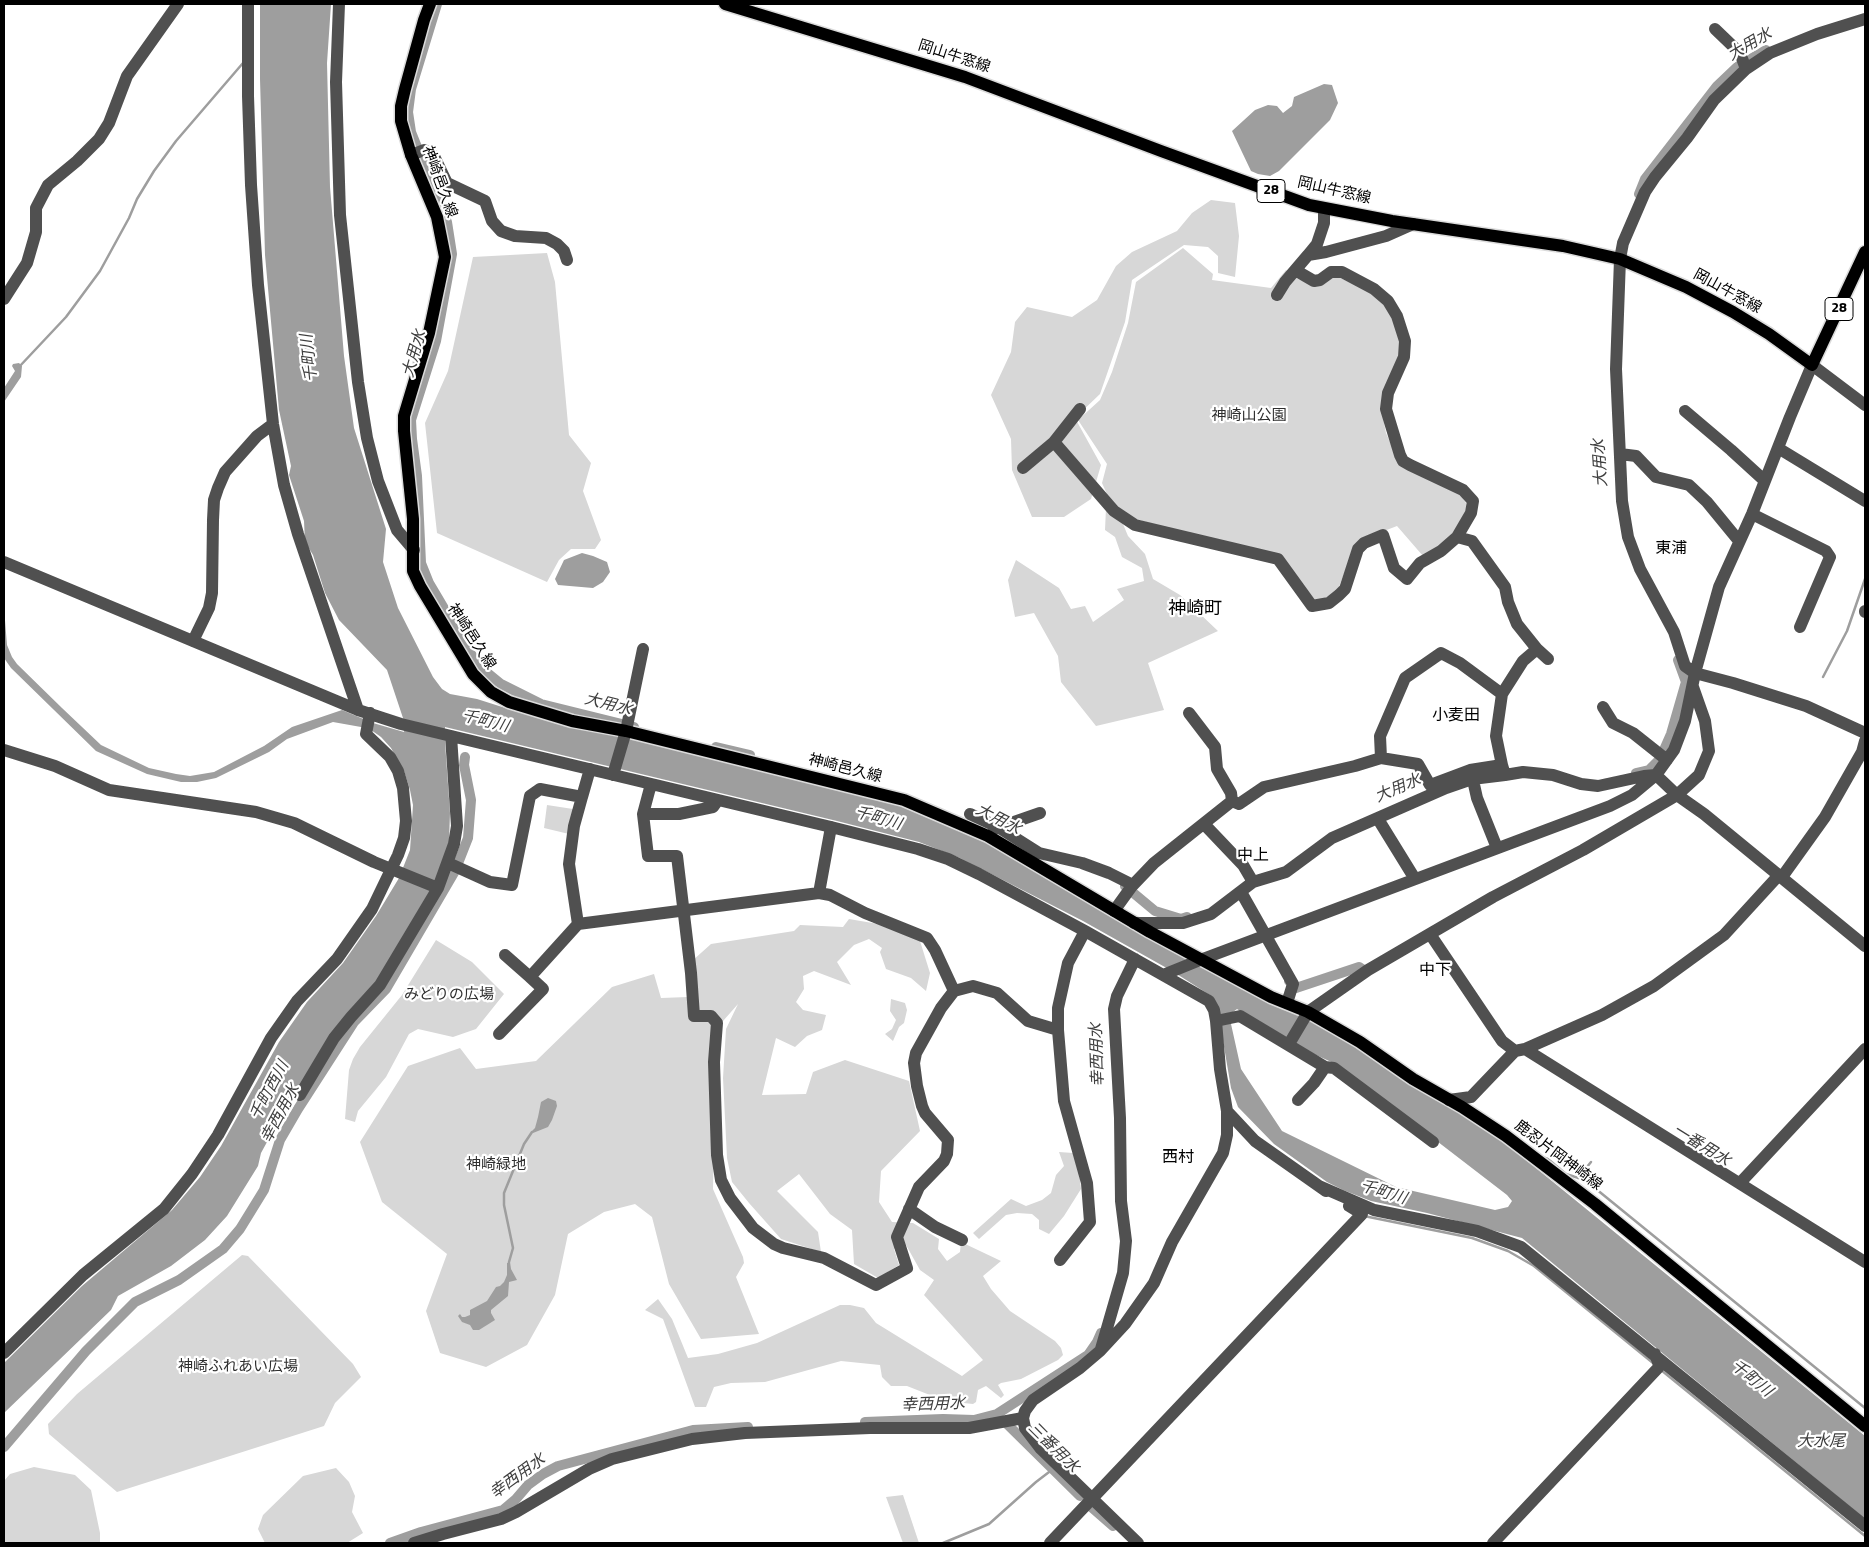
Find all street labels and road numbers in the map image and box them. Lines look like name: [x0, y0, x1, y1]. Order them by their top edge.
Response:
street label: 岡山牛窓線: [916, 37, 992, 77]
street label: 神崎邑久線: [418, 144, 460, 220]
street label: 岡山牛窓線: [1295, 174, 1373, 208]
road number: 28: [1257, 180, 1285, 202]
street label: 岡山牛窓線: [1690, 266, 1764, 318]
road number: 28: [1825, 298, 1853, 320]
street label: 神崎邑久線: [443, 601, 499, 673]
street label: 神崎邑久線: [806, 751, 884, 787]
street label: 鹿忍片岡神崎線: [1511, 1117, 1605, 1195]

